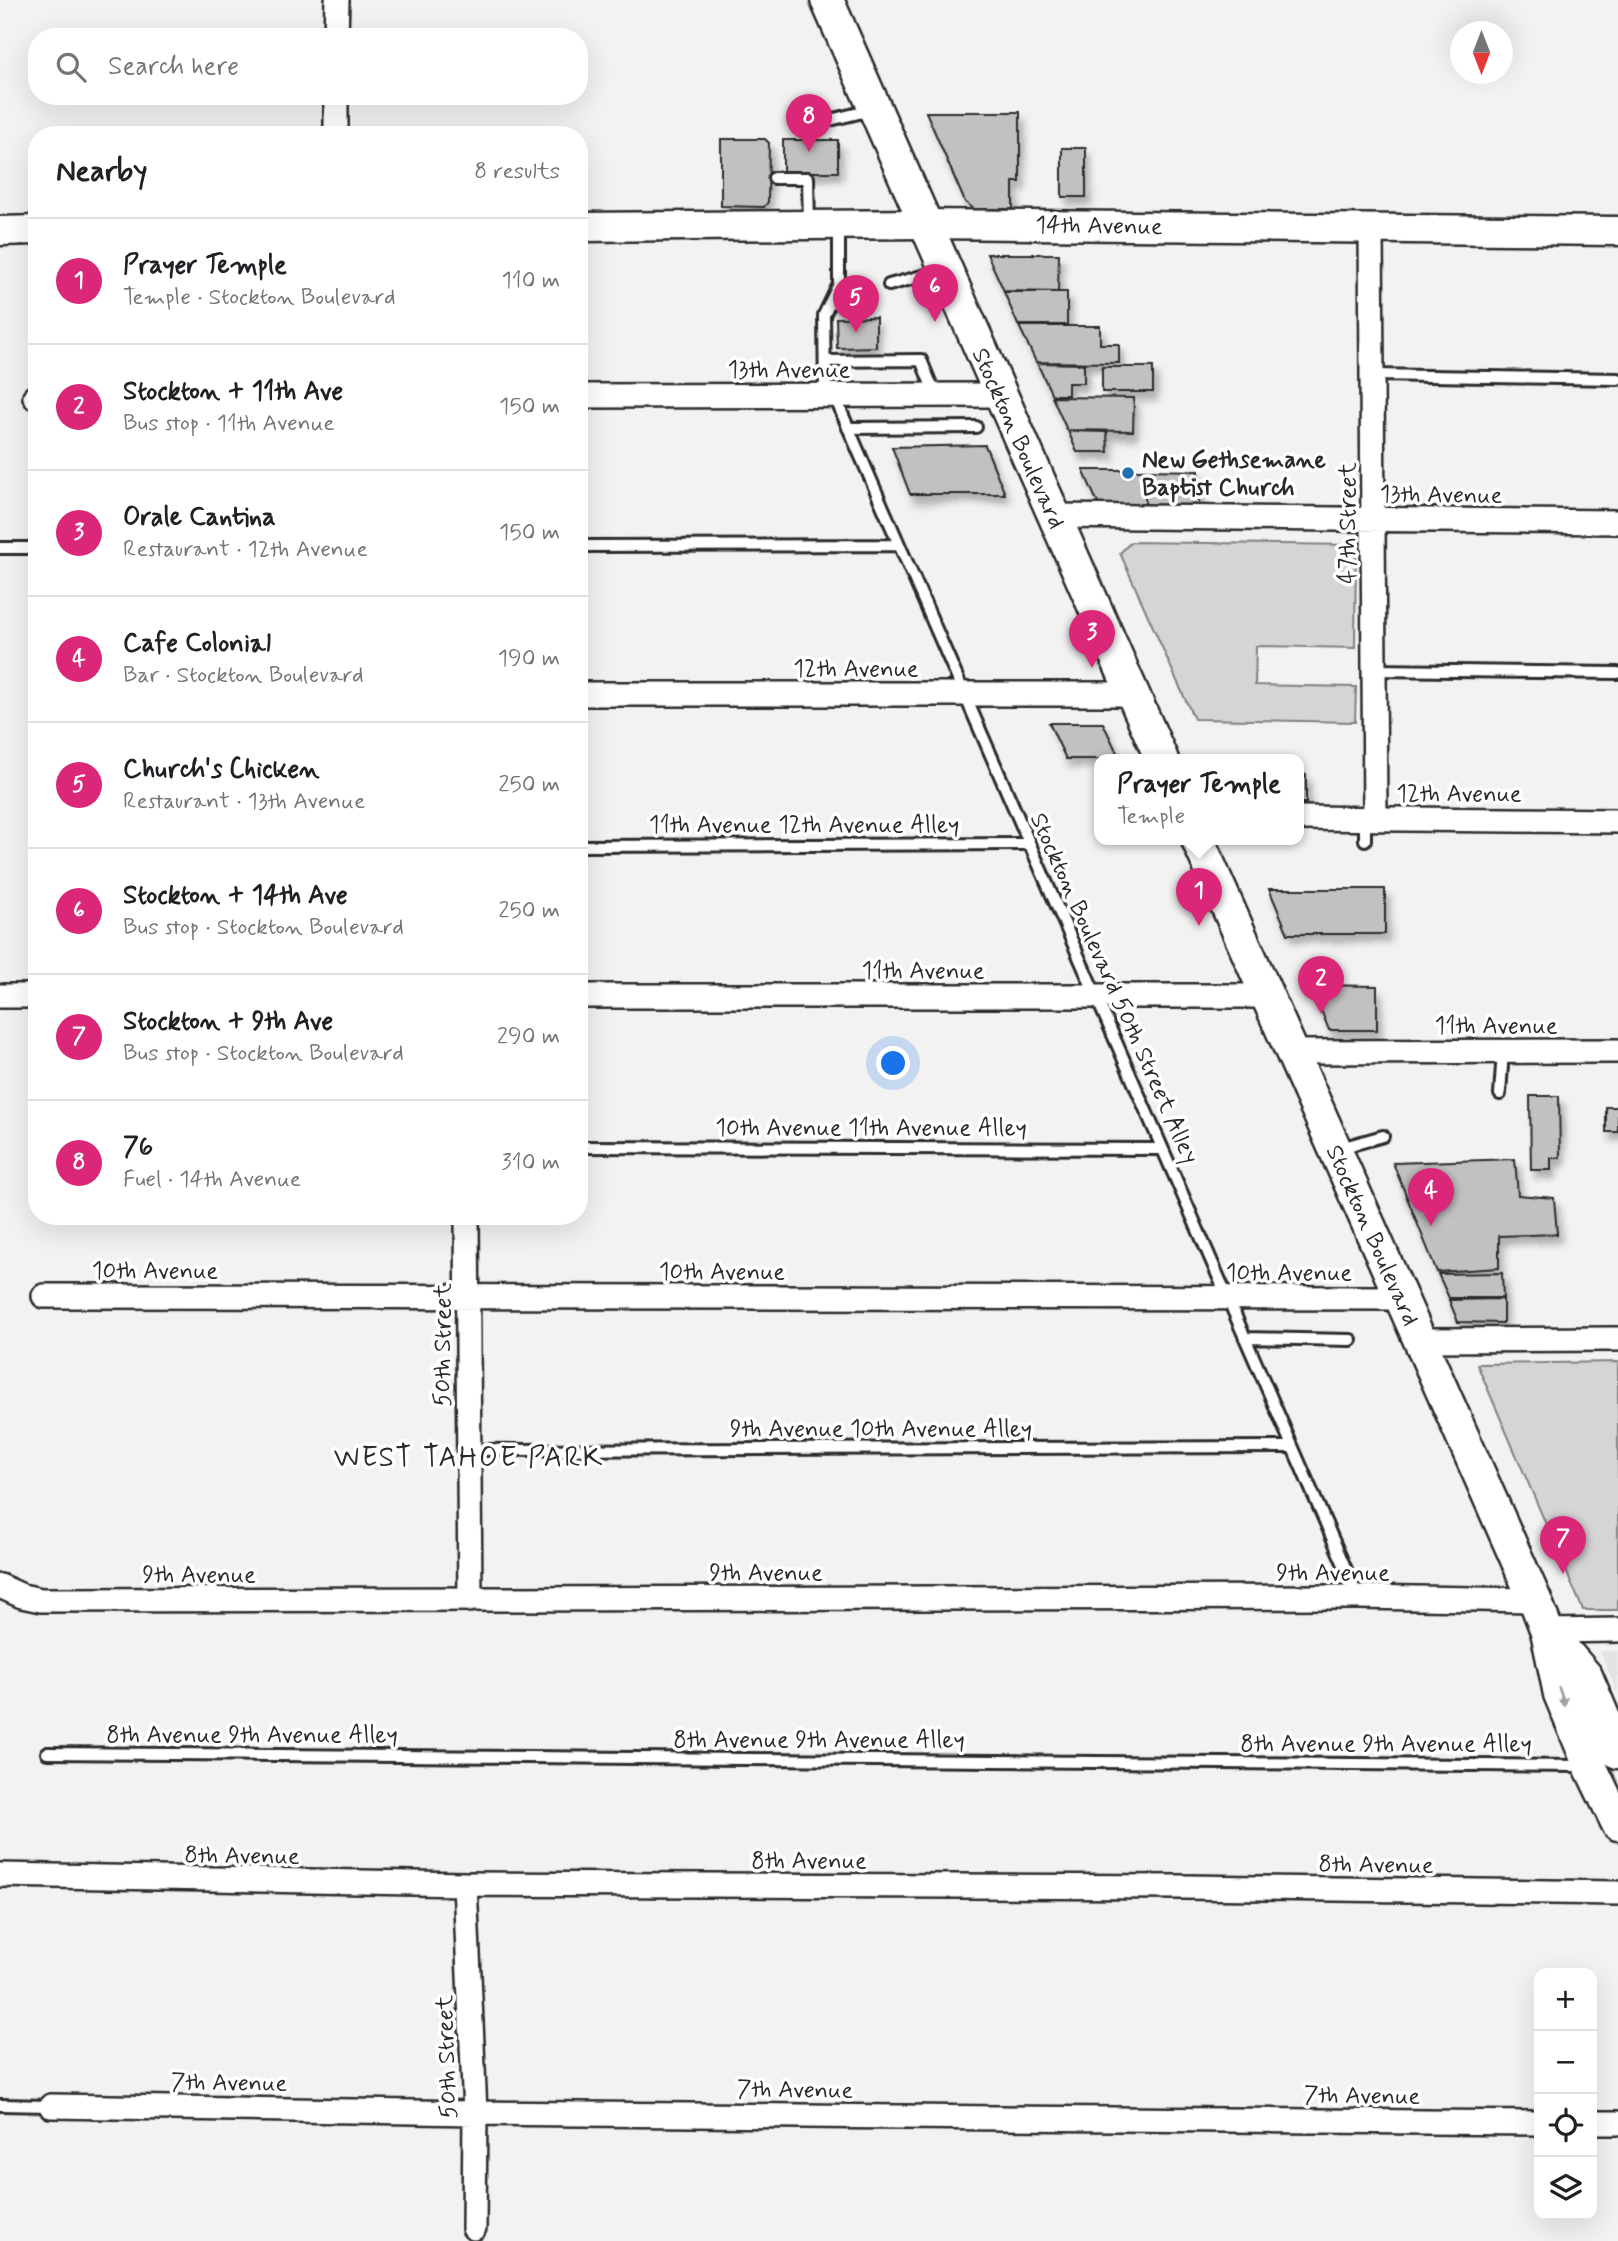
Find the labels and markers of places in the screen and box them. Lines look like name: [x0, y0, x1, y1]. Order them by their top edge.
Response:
pin: 8: [786, 94, 832, 152]
pin: 6: [912, 264, 958, 322]
pin: 5: [833, 275, 879, 333]
place label: New Gethsemane Baptist Church: [1142, 445, 1327, 504]
marker: New Gethsemane Baptist Church: [1120, 465, 1136, 481]
pin: 3: [1069, 610, 1115, 668]
pin: 1: [1176, 868, 1222, 926]
pin: 2: [1298, 956, 1344, 1014]
pin: 4: [1408, 1168, 1454, 1226]
pin: 7: [1540, 1516, 1586, 1574]

